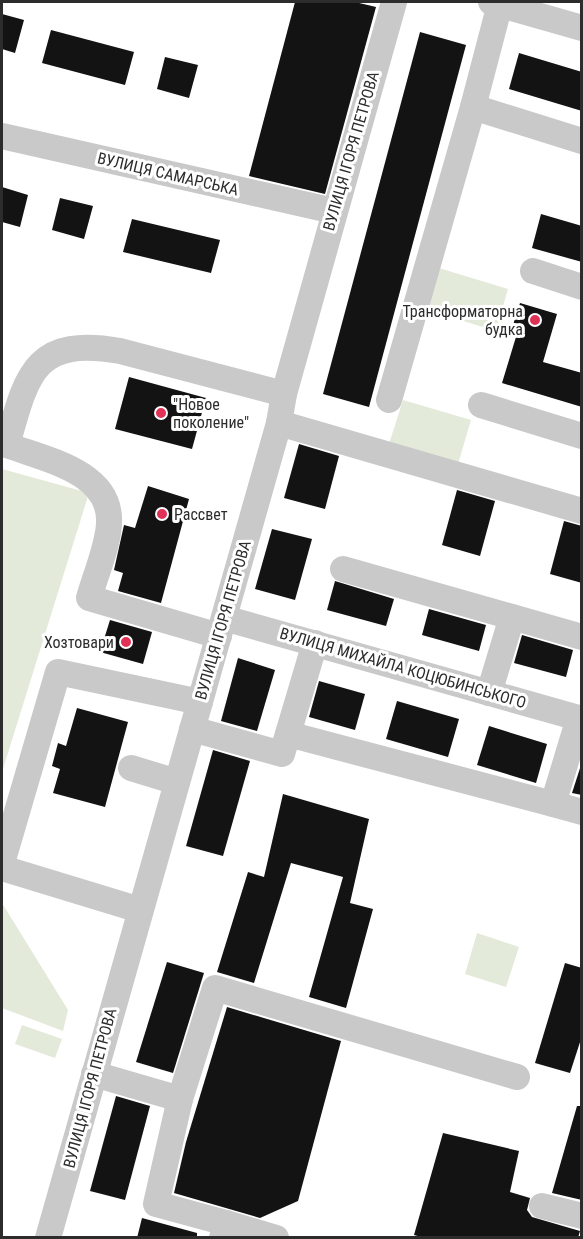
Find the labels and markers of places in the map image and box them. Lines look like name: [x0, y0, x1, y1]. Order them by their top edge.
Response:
place label: Трансформаторна будка: [402, 302, 523, 339]
marker: Трансформаторна будка: [528, 313, 542, 327]
place label: "Новое поколение": [173, 395, 249, 432]
marker: "Новое поколение": [154, 406, 168, 420]
place label: Рассвет: [174, 505, 228, 524]
marker: Рассвет: [155, 507, 169, 521]
place label: Хозтовари: [44, 633, 114, 652]
marker: Хозтовари: [119, 635, 133, 649]

